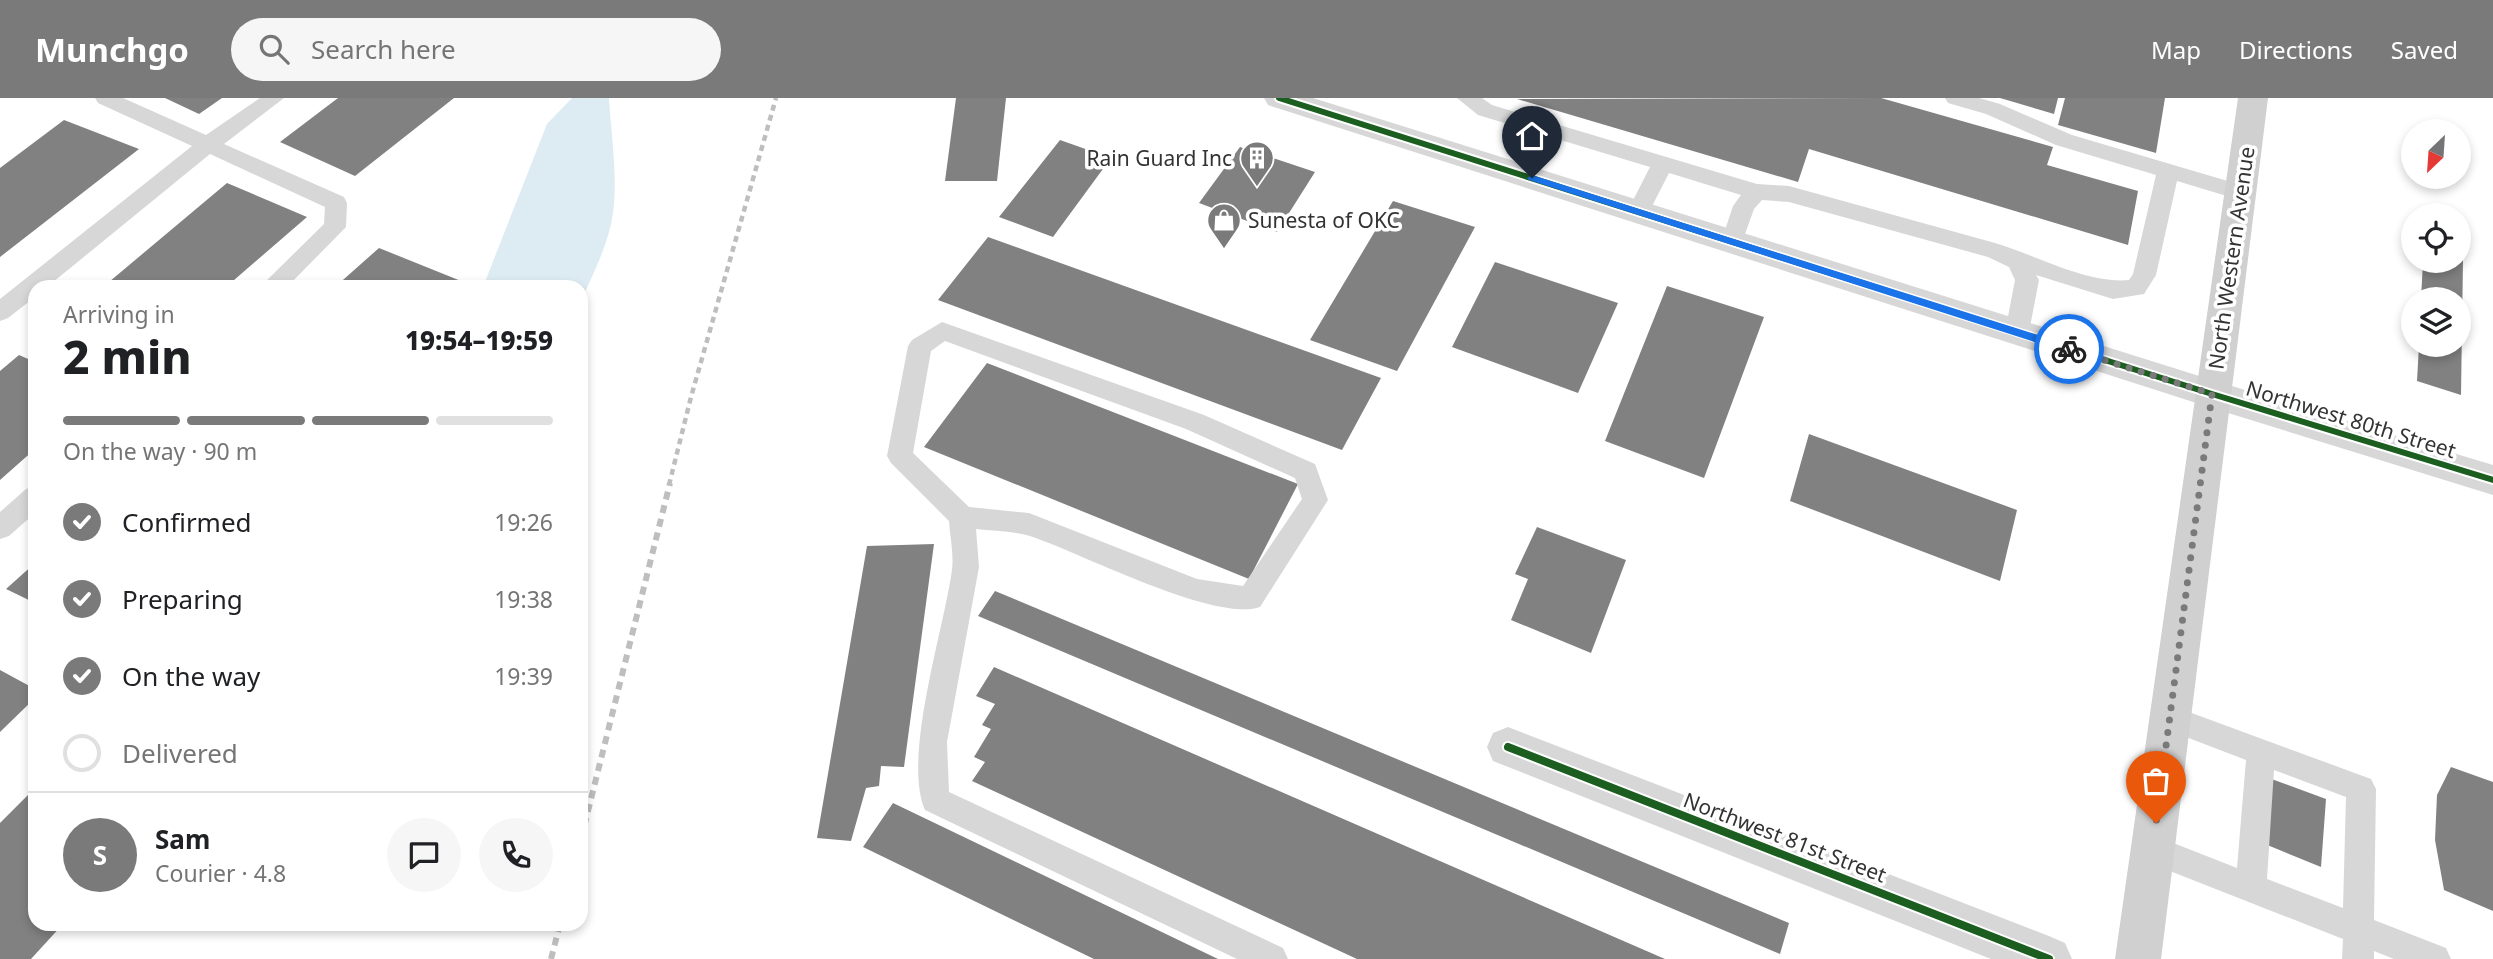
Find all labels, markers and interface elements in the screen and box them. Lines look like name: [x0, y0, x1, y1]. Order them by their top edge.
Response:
search box: [231, 18, 721, 81]
text: Munchgo: [35, 27, 189, 72]
icon: search: [255, 30, 293, 68]
text: Search here: [311, 31, 456, 67]
text: Map: [2151, 33, 2201, 66]
text: Directions: [2239, 33, 2353, 66]
text: Saved: [2391, 33, 2458, 66]
pin: [1502, 106, 1562, 178]
icon: home: [1513, 117, 1551, 155]
north arrow: [2401, 119, 2471, 189]
map controls: [2401, 119, 2471, 357]
building icon: Rain Guard Inc: [1238, 139, 1276, 188]
place label: Rain Guard Inc: [1086, 144, 1232, 172]
street label: North Western Avenue: [2202, 145, 2260, 371]
shop icon: Sunesta of OKC: [1205, 201, 1243, 250]
button: locate: [2401, 203, 2471, 273]
place label: Sunesta of OKC: [1248, 206, 1400, 234]
button: layers: [2401, 287, 2471, 357]
text: Arriving in: [63, 298, 175, 330]
courier: [2034, 314, 2104, 384]
text: 19:54–19:59: [405, 322, 553, 358]
text: 2 min: [63, 325, 192, 387]
icon: bike: [2050, 330, 2088, 368]
street label: Northwest 80th Street: [2243, 374, 2460, 464]
text: On the way · 90 m: [63, 435, 257, 467]
icon: check: [63, 503, 101, 541]
text: Confirmed: [122, 504, 252, 540]
text: 19:26: [494, 506, 553, 538]
icon: check: [63, 580, 101, 618]
text: Preparing: [122, 581, 243, 617]
text: 19:38: [494, 583, 553, 615]
icon: check: [63, 657, 101, 695]
text: On the way: [122, 658, 260, 694]
text: 19:39: [494, 660, 553, 692]
text: Delivered: [122, 735, 238, 771]
pin: [2126, 751, 2186, 823]
icon: bag: [2137, 762, 2175, 800]
street label: Northwest 81st Street: [1680, 785, 1891, 889]
button: chat: [387, 818, 461, 892]
button: phone: [479, 818, 553, 892]
text: Sam: [155, 821, 210, 857]
text: S: [93, 837, 107, 873]
text: Courier · 4.8: [155, 857, 286, 889]

